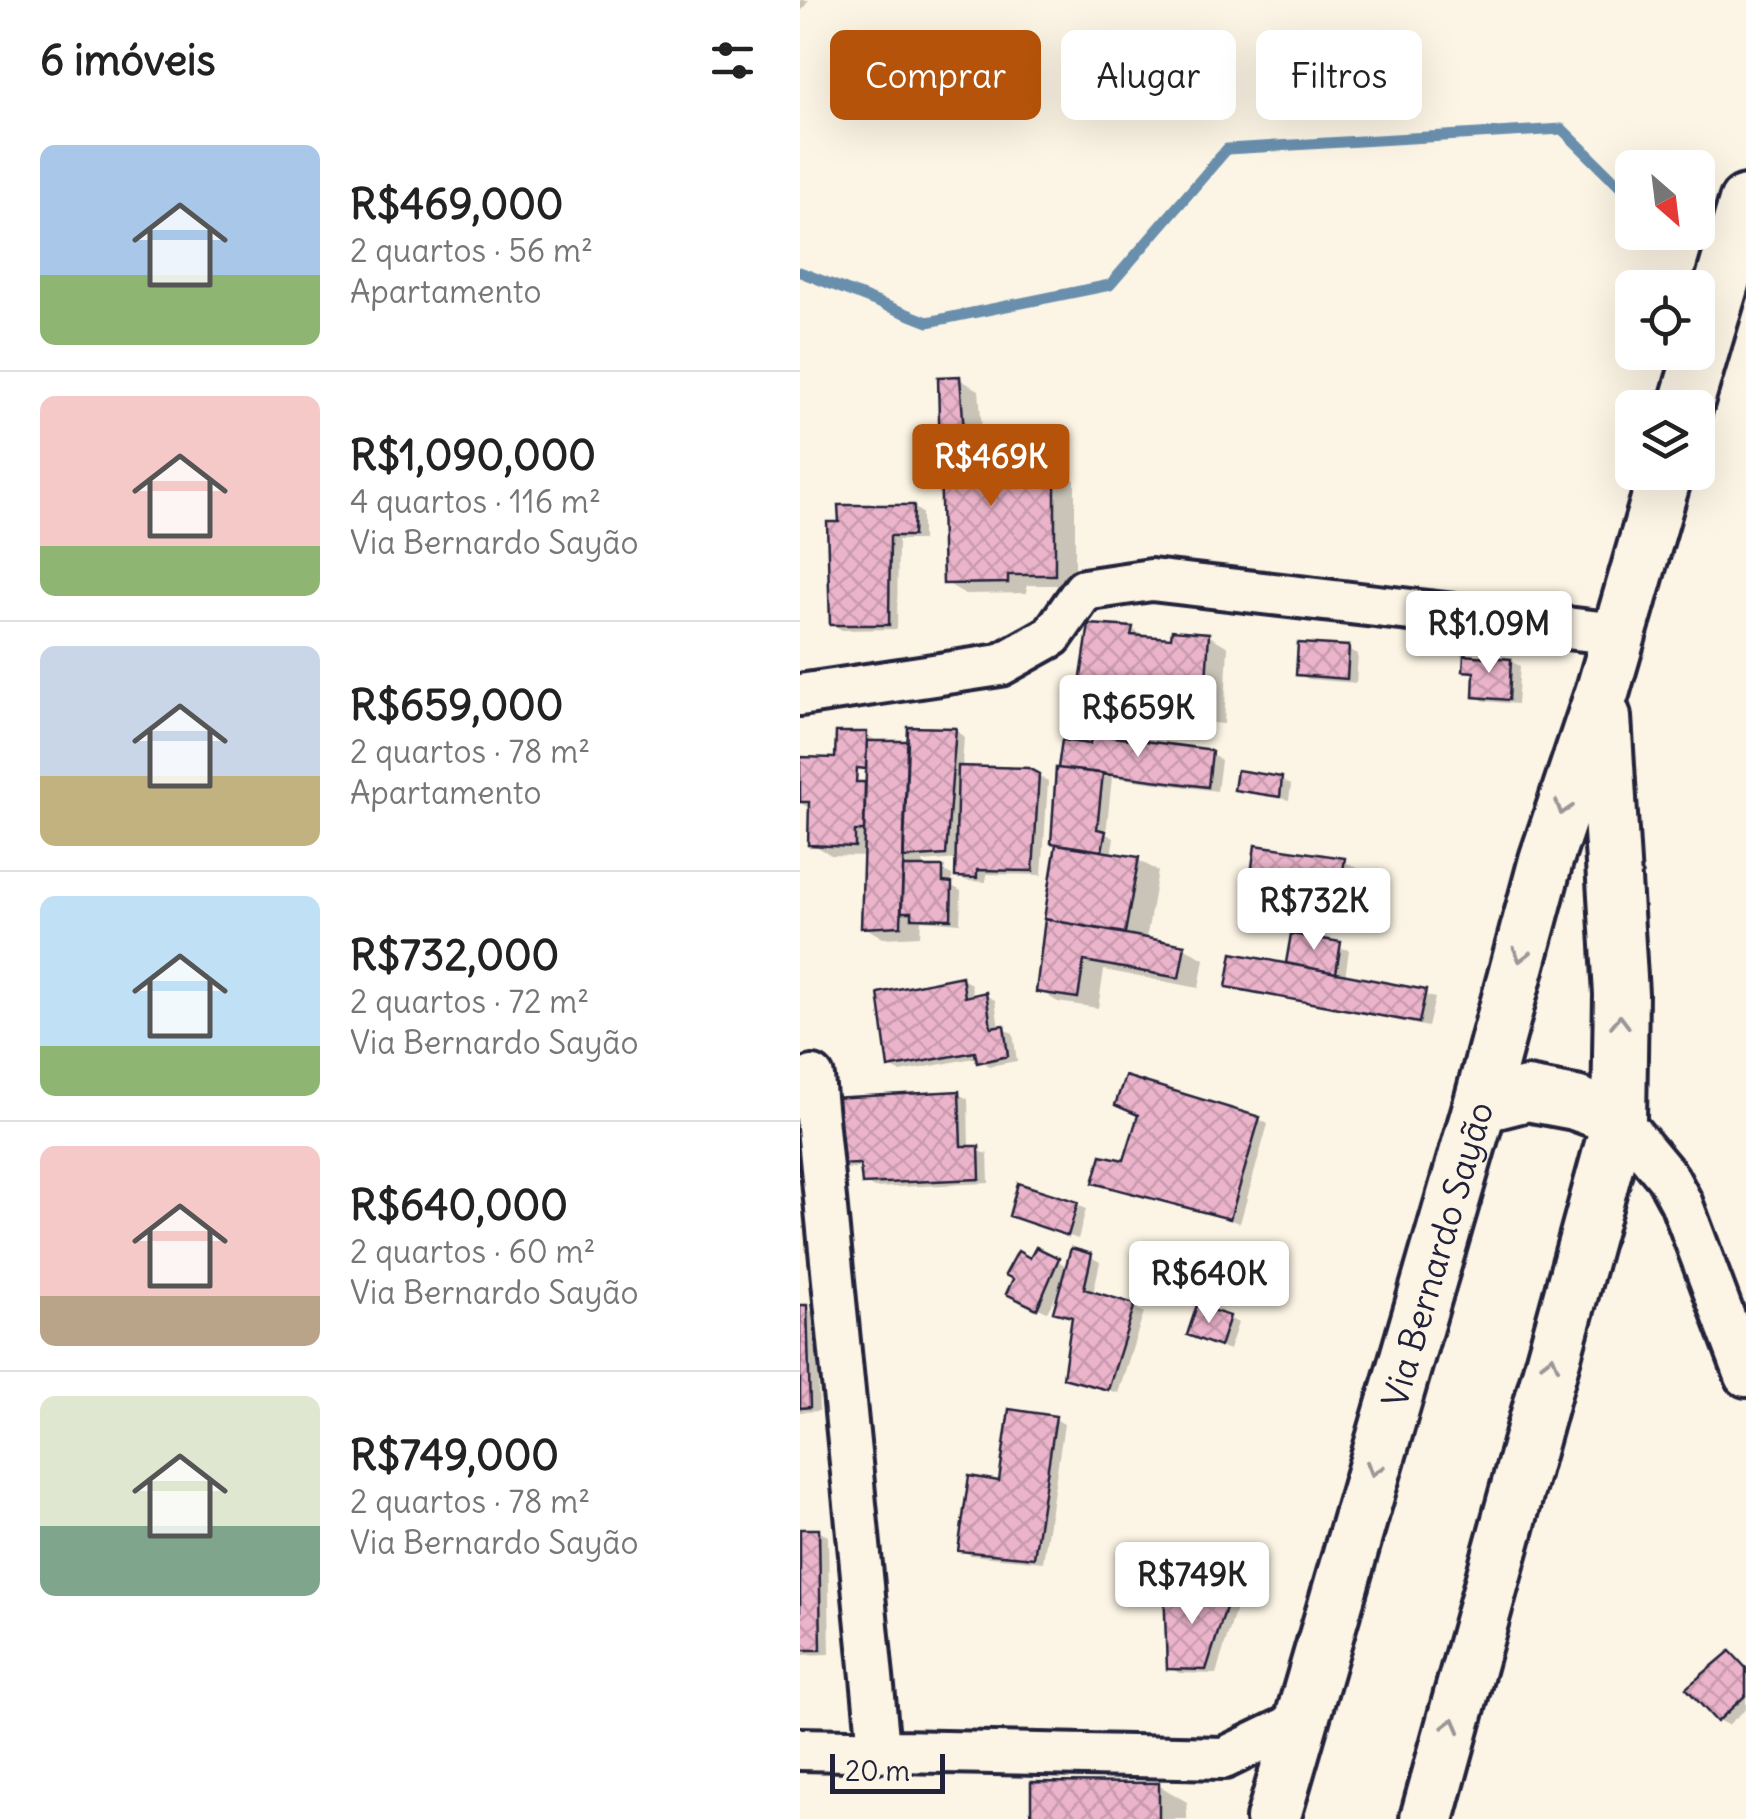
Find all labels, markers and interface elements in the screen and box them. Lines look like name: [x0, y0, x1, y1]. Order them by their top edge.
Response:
chip: Comprar: [830, 30, 1041, 120]
chip: Alugar: [1061, 30, 1236, 120]
chip: Filtros: [1256, 30, 1422, 120]
icon: filters: [705, 33, 760, 88]
text: 6 imóveis: [40, 34, 216, 86]
north arrow: [1615, 150, 1715, 250]
map controls: [1615, 150, 1715, 490]
text: R$469,000: [350, 178, 564, 230]
icon: home: [120, 185, 240, 305]
text: 2 quartos · 56 m²: [350, 230, 593, 271]
button: locate: [1615, 270, 1715, 370]
text: Apartamento: [350, 271, 542, 312]
button: layers: [1615, 390, 1715, 490]
pin: R$469K: [910, 424, 1072, 509]
text: R$1,090,000: [350, 429, 596, 481]
icon: home: [120, 436, 240, 556]
text: R$469K: [934, 436, 1048, 477]
text: 4 quartos · 116 m²: [350, 481, 601, 522]
text: Via Bernardo Sayão: [350, 522, 638, 563]
pin: R$1.09M: [1397, 591, 1581, 676]
text: R$1.09M: [1428, 603, 1550, 644]
pin: R$659K: [1057, 675, 1219, 760]
text: R$659,000: [350, 679, 563, 731]
icon: home: [120, 686, 240, 806]
text: R$659K: [1081, 687, 1195, 728]
text: 2 quartos · 78 m²: [350, 731, 590, 772]
text: Apartamento: [350, 772, 542, 813]
one-way arrow: [1554, 799, 1575, 816]
pin: R$732K: [1233, 868, 1395, 953]
text: R$732K: [1259, 880, 1369, 921]
text: R$732,000: [350, 929, 559, 981]
icon: home: [120, 936, 240, 1056]
one-way arrow: [1511, 946, 1532, 963]
text: 2 quartos · 72 m²: [350, 981, 589, 1022]
one-way arrow: [1610, 1013, 1631, 1029]
text: Via Bernardo Sayão: [350, 1022, 638, 1063]
street label: Via Bernardo Sayão: [1372, 1097, 1502, 1412]
text: R$640,000: [350, 1179, 568, 1231]
icon: home: [120, 1186, 240, 1306]
text: 2 quartos · 60 m²: [350, 1231, 596, 1272]
pin: R$640K: [1128, 1241, 1290, 1326]
text: R$640K: [1151, 1253, 1267, 1294]
text: Via Bernardo Sayão: [350, 1272, 638, 1313]
one-way arrow: [1540, 1354, 1561, 1371]
text: R$749,000: [350, 1429, 559, 1481]
icon: home: [120, 1436, 240, 1556]
one-way arrow: [1365, 1460, 1386, 1477]
text: 2 quartos · 78 m²: [350, 1481, 590, 1522]
text: Via Bernardo Sayão: [350, 1522, 638, 1563]
pin: R$749K: [1111, 1542, 1273, 1627]
text: R$749K: [1137, 1554, 1247, 1595]
one-way arrow: [1440, 1717, 1461, 1734]
scale bar: [830, 1749, 945, 1794]
text: 20 m: [845, 1753, 910, 1789]

